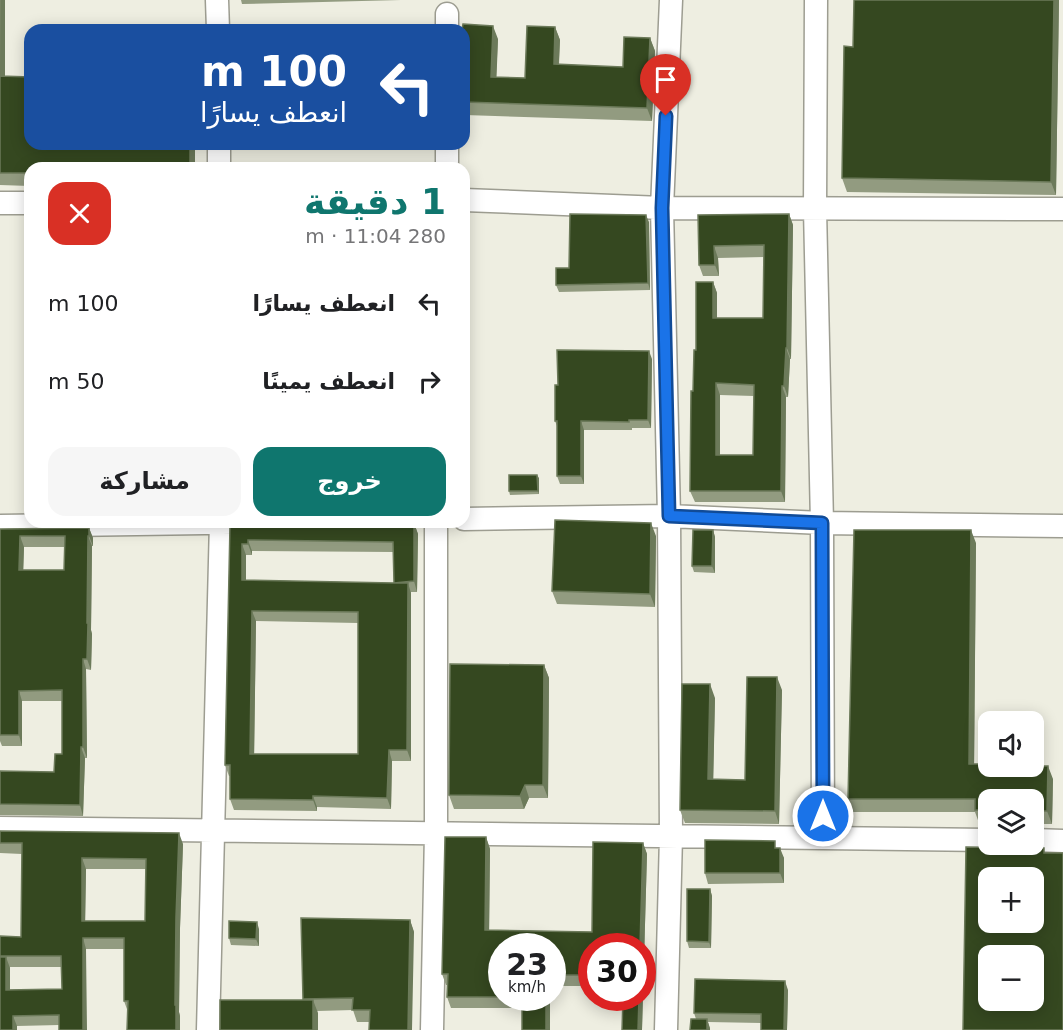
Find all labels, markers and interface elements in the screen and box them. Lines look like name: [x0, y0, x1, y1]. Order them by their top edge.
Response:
text: 100 m: [201, 47, 347, 96]
icon: left: [368, 48, 446, 126]
pin: [640, 54, 691, 116]
icon: arrive: [649, 63, 682, 96]
text: انعطف يسارًا: [200, 97, 347, 128]
text: 1 دقيقة: [304, 181, 446, 222]
button: close: [48, 182, 111, 245]
text: 280 m · 11:04: [305, 224, 446, 248]
icon: left: [413, 287, 446, 320]
text: 100 m: [48, 291, 118, 316]
text: انعطف يسارًا: [252, 291, 395, 316]
icon: right: [413, 365, 446, 398]
text: 50 m: [48, 369, 104, 394]
text: انعطف يمينًا: [262, 369, 395, 394]
button: مشاركة: [48, 447, 241, 516]
button: خروج: [253, 447, 446, 516]
map controls: [978, 711, 1044, 1011]
button: sound: [978, 711, 1044, 777]
position arrow: [791, 784, 855, 848]
button: layers: [978, 789, 1044, 855]
button: +: [978, 867, 1044, 933]
speed limit sign: 30: [578, 933, 656, 1011]
button: −: [978, 945, 1044, 1011]
text: 23: [506, 947, 548, 982]
text: km/h: [508, 978, 546, 996]

